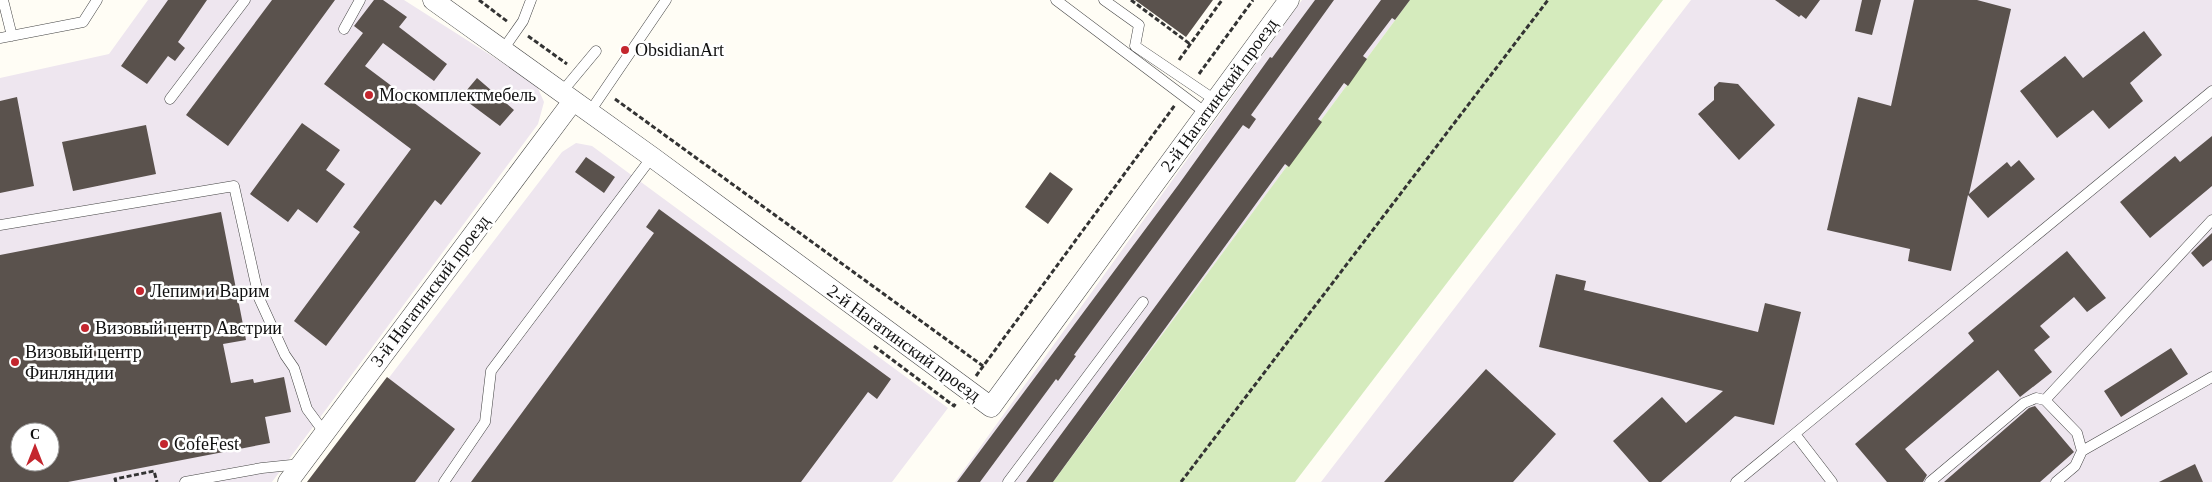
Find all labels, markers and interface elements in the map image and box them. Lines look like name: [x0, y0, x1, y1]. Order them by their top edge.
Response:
street label: 2-й Нагатинский проезд: [1157, 14, 1281, 176]
place label: ObsidianArt: [635, 40, 724, 60]
marker: ObsidianArt: [619, 44, 631, 56]
place label: Москомплектмебель: [379, 85, 536, 105]
marker: Москомплектмебель: [363, 89, 375, 101]
street label: 3-й Нагатинский проезд: [366, 211, 494, 371]
place label: Лепим и Варим: [150, 281, 269, 301]
street label: 2-й Нагатинский проезд: [823, 281, 985, 405]
marker: Лепим и Варим: [134, 285, 146, 297]
place label: Визовый центр Австрии: [95, 318, 282, 338]
marker: Визовый центр Австрии: [79, 322, 91, 334]
place label: Визовый центр Финляндии: [25, 342, 142, 383]
marker: Визовый центр Финляндии: [9, 356, 21, 368]
north arrow: [10, 422, 60, 472]
text: С: [30, 427, 40, 442]
place label: CofeFest: [174, 434, 239, 454]
marker: CofeFest: [158, 438, 170, 450]

